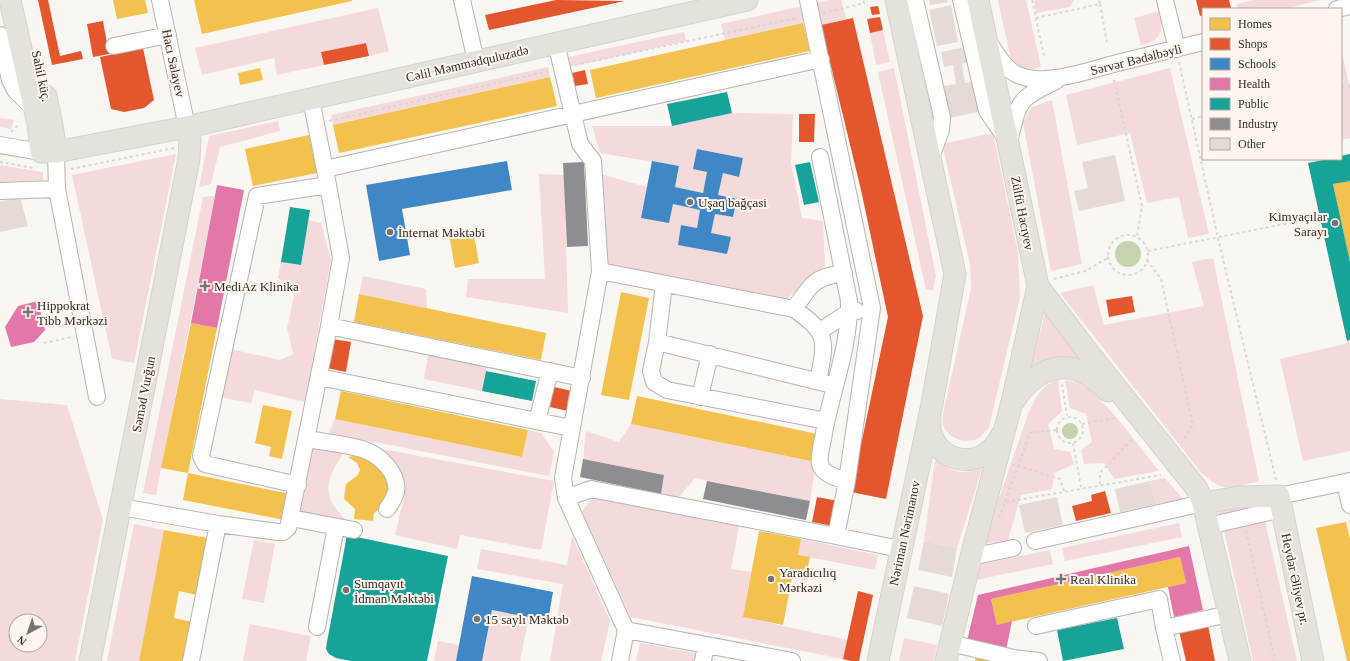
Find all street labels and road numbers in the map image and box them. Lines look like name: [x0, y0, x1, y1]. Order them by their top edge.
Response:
street label: Hacı Salayev: [159, 28, 188, 99]
street label: Sərvər Bədəlbəyli: [1089, 41, 1184, 78]
street label: Cəlil Məmmədquluzadə: [404, 42, 530, 85]
street label: Sahil küç.: [29, 49, 54, 103]
street label: Zülfü Hacıyev: [1008, 175, 1037, 252]
street label: Səməd Vurğun: [129, 354, 158, 433]
street label: Nəriman Nərimanov: [886, 479, 923, 587]
street label: Heydər Əliyev pr.: [1278, 532, 1313, 626]

